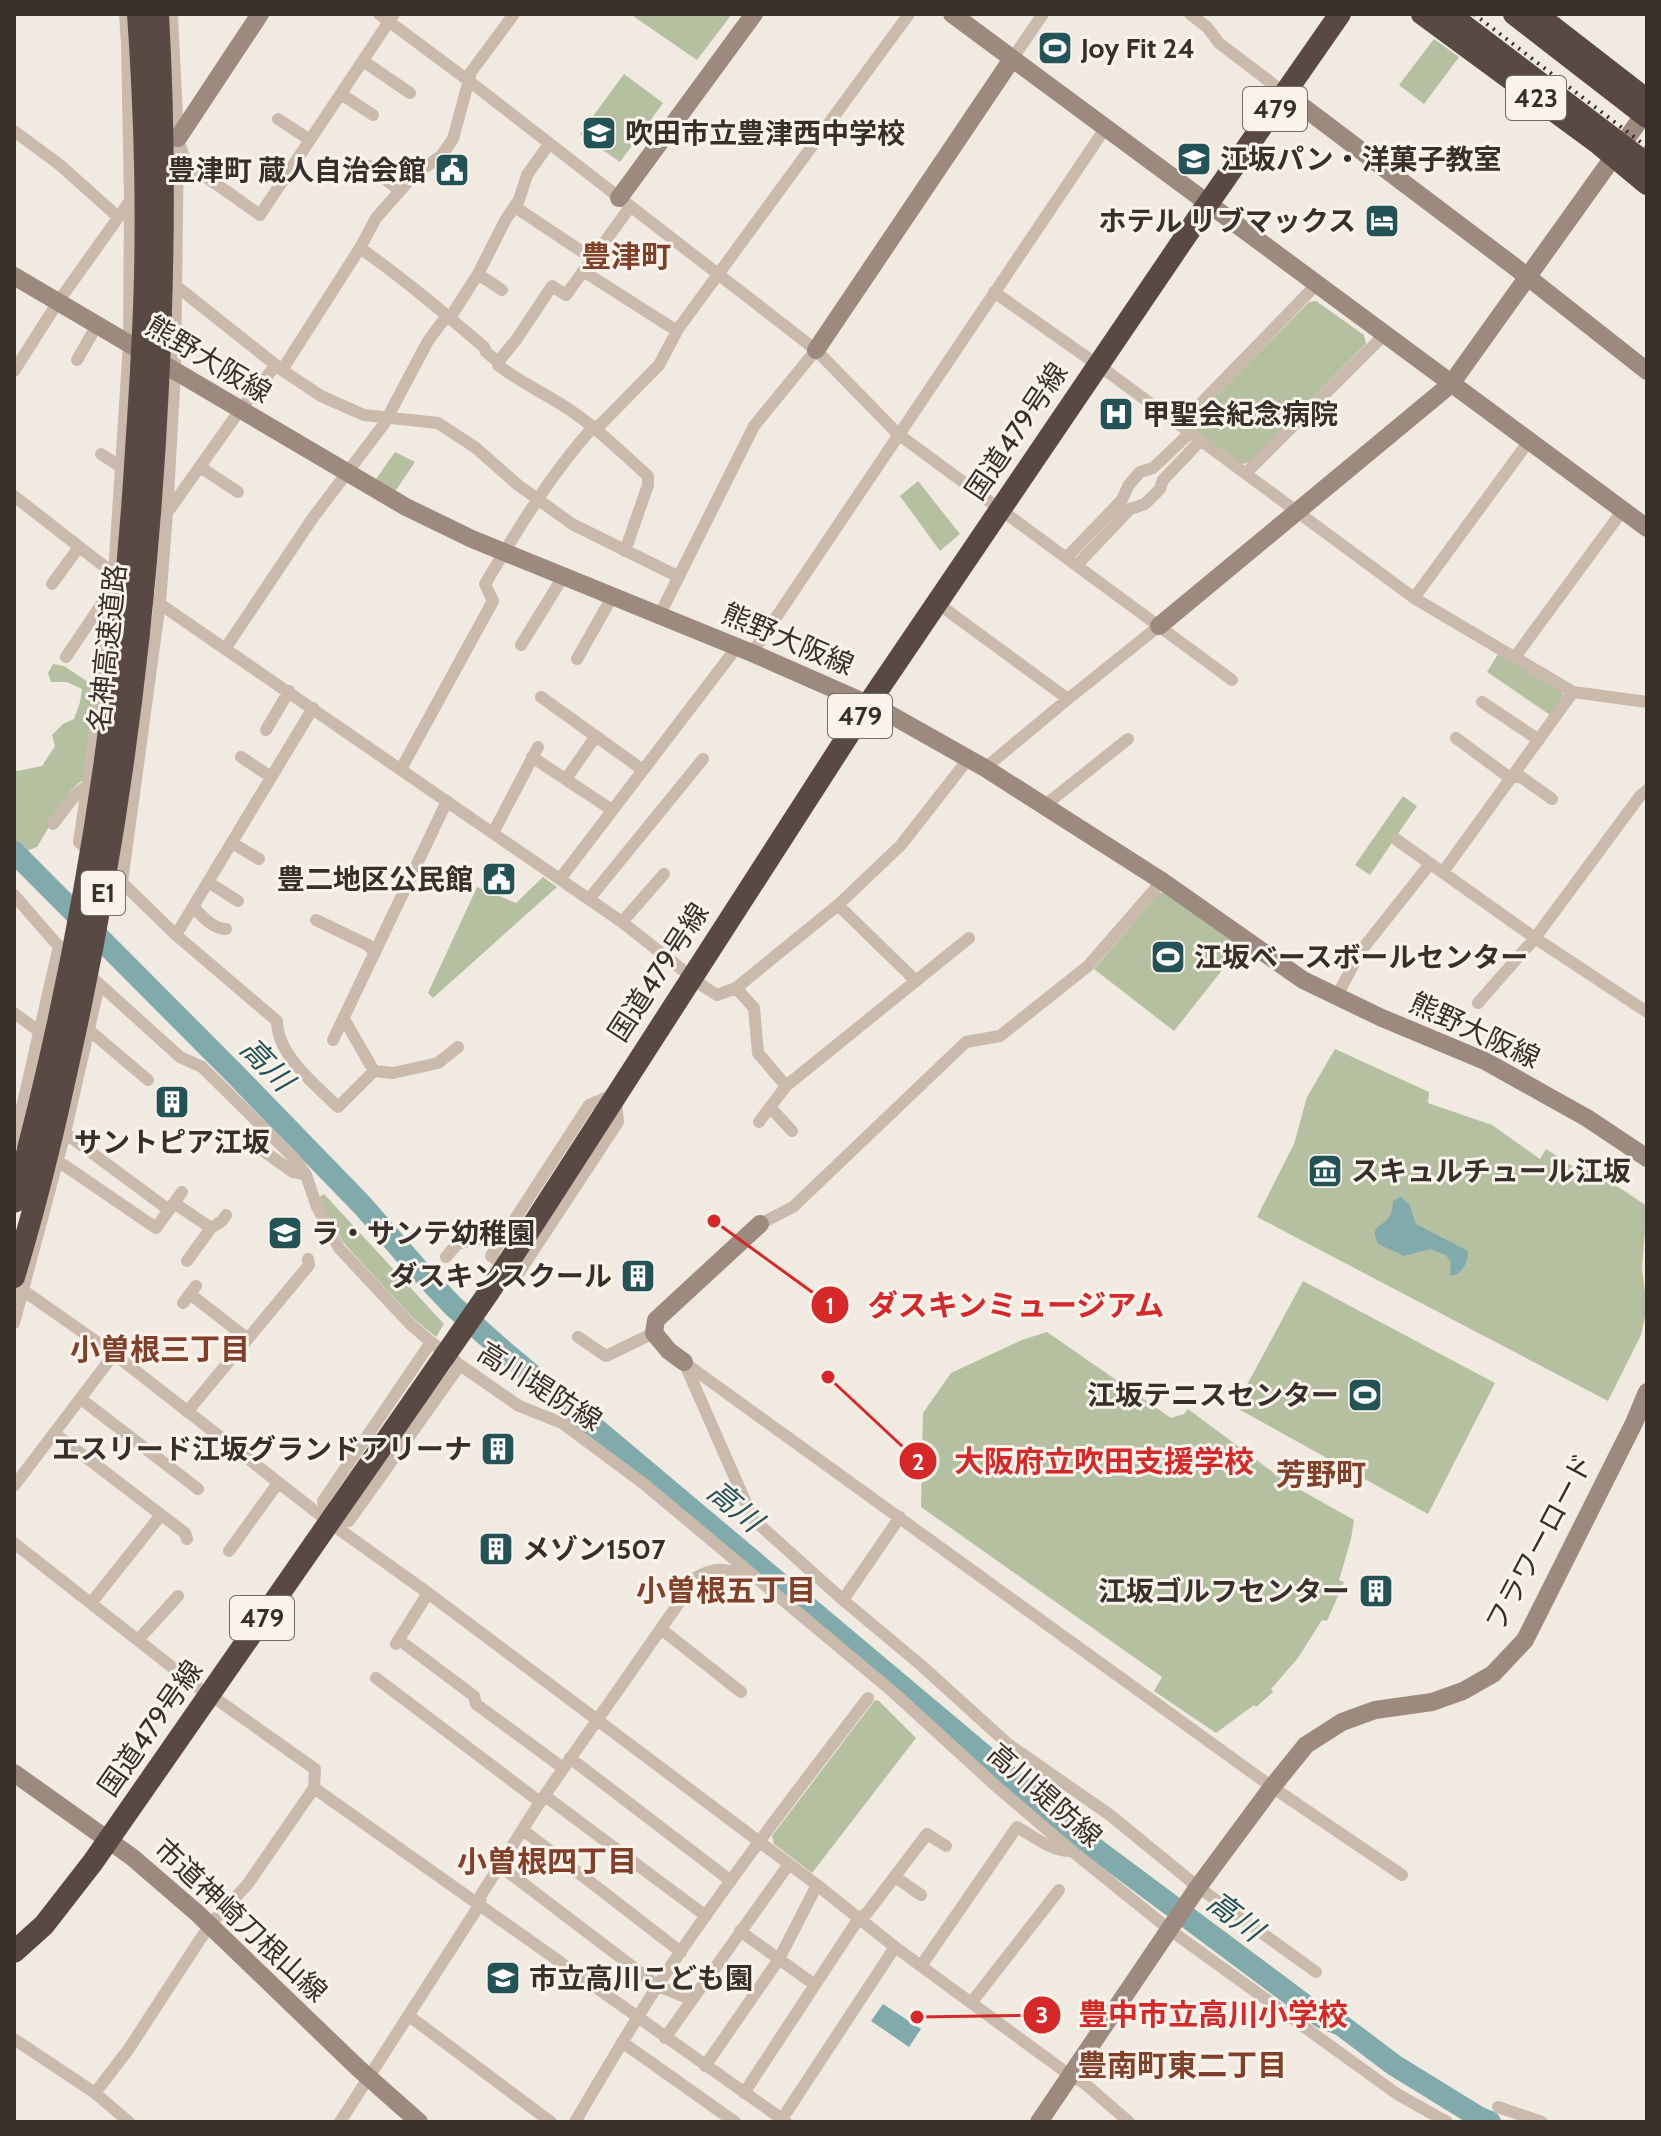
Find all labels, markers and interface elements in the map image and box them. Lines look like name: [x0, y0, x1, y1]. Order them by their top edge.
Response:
sports icon: Joy Fit 24: [1036, 29, 1074, 67]
place label: Joy Fit 24: [1080, 31, 1195, 65]
road number: 423: [1506, 76, 1566, 120]
road number: 479: [1243, 87, 1307, 131]
school or university icon: 吹田市立豊津西中学校: [580, 114, 618, 152]
place label: 吹田市立豊津西中学校: [625, 116, 905, 150]
school or university icon: 江坂パン・洋菓子教室: [1175, 140, 1213, 178]
place label: 江坂パン・洋菓子教室: [1220, 142, 1501, 176]
public building icon: 豊津町 蔵人自治会館: [433, 151, 471, 189]
place label: 豊津町 蔵人自治会館: [168, 153, 426, 187]
hotel icon: ホテル リブマックス: [1363, 202, 1401, 240]
place label: ホテル リブマックス: [1099, 204, 1356, 238]
district label: 豊津町: [581, 238, 671, 275]
street label: 熊野大阪線: [140, 308, 278, 410]
street label: 国道479号線: [958, 356, 1074, 506]
hospital icon: 甲聖会紀念病院: [1097, 395, 1135, 433]
place label: 甲聖会紀念病院: [1142, 397, 1338, 431]
street label: 名神高速道路: [81, 563, 133, 733]
street label: 熊野大阪線: [717, 596, 859, 682]
road number: 479: [828, 694, 892, 738]
public building icon: 豊二地区公民館: [480, 860, 518, 898]
place label: 豊二地区公民館: [277, 862, 473, 896]
road number: E1: [81, 871, 125, 915]
street label: 国道479号線: [601, 896, 715, 1048]
sports icon: 江坂ベースボールセンター: [1149, 938, 1187, 976]
place label: 江坂ベースボールセンター: [1194, 940, 1529, 974]
street label: 熊野大阪線: [1404, 985, 1546, 1075]
water label: 高川: [233, 1030, 303, 1101]
building icon: サントピア江坂: [153, 1083, 191, 1121]
place label: サントピア江坂: [74, 1125, 270, 1159]
museum icon: スキュルチュール江坂: [1306, 1152, 1344, 1190]
place label: スキュルチュール江坂: [1351, 1154, 1631, 1188]
school or university icon: ラ・サンテ幼稚園: [266, 1214, 304, 1252]
place label: ラ・サンテ幼稚園: [311, 1216, 535, 1250]
building icon: ダスキンスクール: [619, 1257, 657, 1295]
place label: ダスキンスクール: [389, 1259, 612, 1293]
callout: ダスキンミュージアム: [810, 1278, 1182, 1332]
text: ダスキンミュージアム: [868, 1287, 1164, 1324]
text: 1: [826, 1291, 834, 1320]
district label: 小曽根三丁目: [70, 1331, 250, 1368]
street label: 高川堤防線: [472, 1334, 608, 1438]
sports icon: 江坂テニスセンター: [1346, 1376, 1384, 1414]
place label: 江坂テニスセンター: [1087, 1378, 1339, 1412]
building icon: エスリード江坂グランドアリーナ: [479, 1430, 517, 1468]
place label: エスリード江坂グランドアリーナ: [52, 1432, 472, 1466]
callout: 大阪府立吹田支援学校: [898, 1434, 1270, 1488]
text: 大阪府立吹田支援学校: [954, 1443, 1254, 1480]
text: 2: [912, 1447, 924, 1476]
street label: フラワーロード: [1478, 1447, 1600, 1637]
district label: 芳野町: [1276, 1456, 1366, 1493]
water label: 高川: [700, 1473, 772, 1541]
building icon: メゾン1507: [477, 1530, 515, 1568]
place label: メゾン1507: [522, 1532, 666, 1566]
district label: 小曽根五丁目: [636, 1572, 816, 1609]
building icon: 江坂ゴルフセンター: [1357, 1572, 1395, 1610]
place label: 江坂ゴルフセンター: [1098, 1574, 1350, 1608]
road number: 479: [230, 1596, 294, 1640]
street label: 国道479号線: [91, 1653, 209, 1803]
street label: 高川堤防線: [981, 1736, 1109, 1854]
street label: 市道神崎刀根山線: [147, 1831, 335, 2009]
district label: 小曽根四丁目: [457, 1843, 637, 1880]
water label: 高川: [1200, 1883, 1272, 1951]
school or university icon: 市立高川こども園: [484, 1959, 522, 1997]
place label: 市立高川こども園: [529, 1961, 753, 1995]
callout: 豊中市立高川小学校: [1022, 1988, 1364, 2042]
text: 豊中市立高川小学校: [1078, 1996, 1348, 2033]
text: 3: [1036, 2000, 1048, 2029]
district label: 豊南町東二丁目: [1077, 2047, 1287, 2084]

